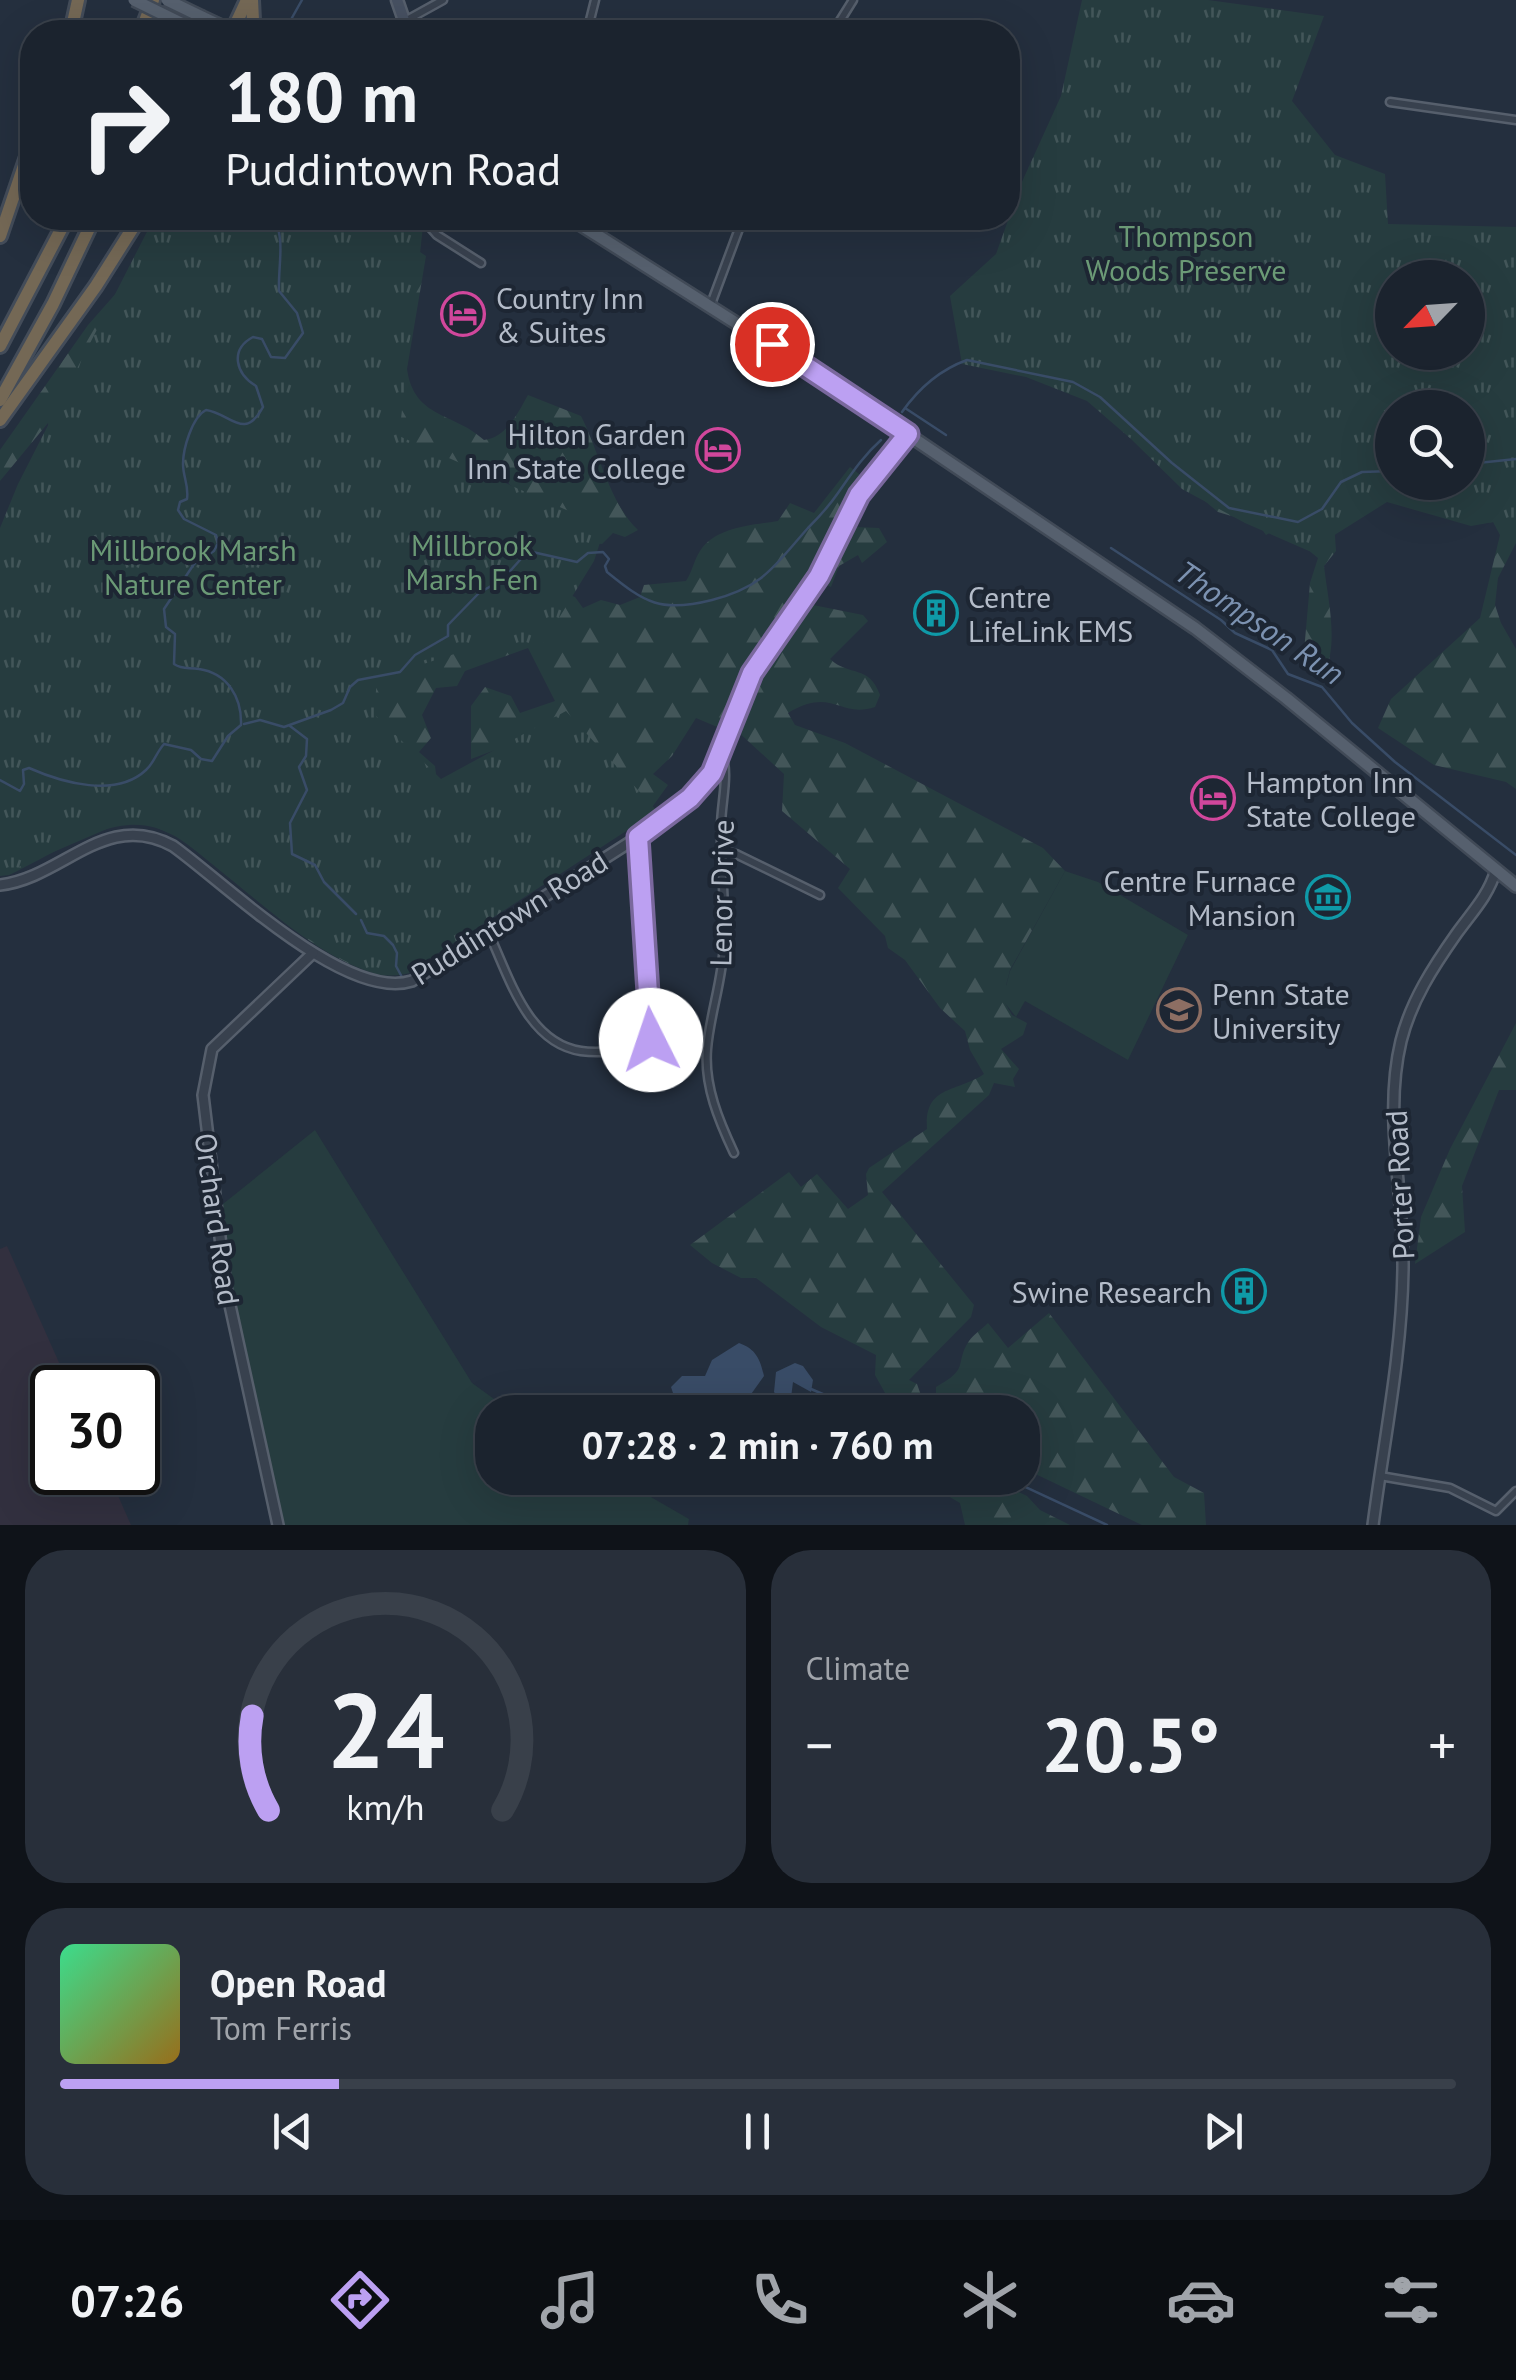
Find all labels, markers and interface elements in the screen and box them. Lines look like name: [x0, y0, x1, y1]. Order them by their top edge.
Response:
text: 180 m: [225, 51, 418, 141]
icon: right: [60, 60, 190, 190]
text: Puddintown Road: [225, 139, 561, 197]
park label: Thompson Woods Preserve: [1085, 216, 1287, 289]
north arrow: [1375, 260, 1485, 370]
map controls: [1375, 260, 1485, 500]
place label: Country Inn & Suites: [496, 278, 644, 351]
hotel icon: Country Inn & Suites: [440, 291, 486, 337]
pin: [730, 302, 815, 387]
icon: arrive: [745, 317, 800, 372]
button: search: [1375, 390, 1485, 500]
place label: Hilton Garden Inn State College: [466, 414, 686, 487]
hotel icon: Hilton Garden Inn State College: [695, 427, 741, 473]
park label: Millbrook Marsh Fen: [405, 525, 539, 598]
park label: Millbrook Marsh Nature Center: [89, 530, 297, 603]
water label: Thompson Run: [1167, 550, 1353, 694]
place label: Centre LifeLink EMS: [968, 577, 1133, 650]
building icon: Centre LifeLink EMS: [913, 590, 959, 636]
place label: Hampton Inn State College: [1246, 762, 1416, 835]
hotel icon: Hampton Inn State College: [1190, 775, 1236, 821]
street label: Lenor Drive: [700, 819, 742, 967]
street label: Puddintown Road: [404, 841, 614, 993]
place label: Centre Furnace Mansion: [1103, 861, 1296, 934]
museum icon: Centre Furnace Mansion: [1305, 874, 1351, 920]
place label: Penn State University: [1212, 974, 1350, 1047]
school or university icon: Penn State University: [1156, 987, 1202, 1033]
position arrow: [599, 988, 703, 1092]
street label: Porter Road: [1376, 1109, 1422, 1261]
street label: Orchard Road: [187, 1130, 249, 1308]
building icon: Swine Research: [1221, 1268, 1267, 1314]
place label: Swine Research: [1012, 1272, 1212, 1311]
speed limit sign: 30: [30, 1365, 160, 1495]
text: 07:28 · 2 min · 760 m: [582, 1420, 933, 1469]
text: Climate: [806, 1647, 910, 1689]
text: 24: [326, 1662, 444, 1797]
text: 20.5°: [1041, 1696, 1220, 1793]
text: −: [806, 1709, 833, 1780]
text: +: [1428, 1709, 1456, 1780]
text: km/h: [346, 1784, 424, 1830]
text: Open Road: [210, 1958, 386, 2007]
text: Tom Ferris: [210, 2007, 352, 2049]
icon: previous: [265, 2104, 320, 2159]
icon: pause: [730, 2104, 785, 2159]
icon: next: [1196, 2104, 1251, 2159]
icon: directions: [325, 2265, 395, 2335]
icon: music: [535, 2265, 605, 2335]
icon: phone: [745, 2265, 815, 2335]
icon: climate: [955, 2265, 1025, 2335]
icon: car: [1166, 2265, 1236, 2335]
icon: filters: [1376, 2265, 1446, 2335]
text: 07:26: [70, 2271, 184, 2329]

